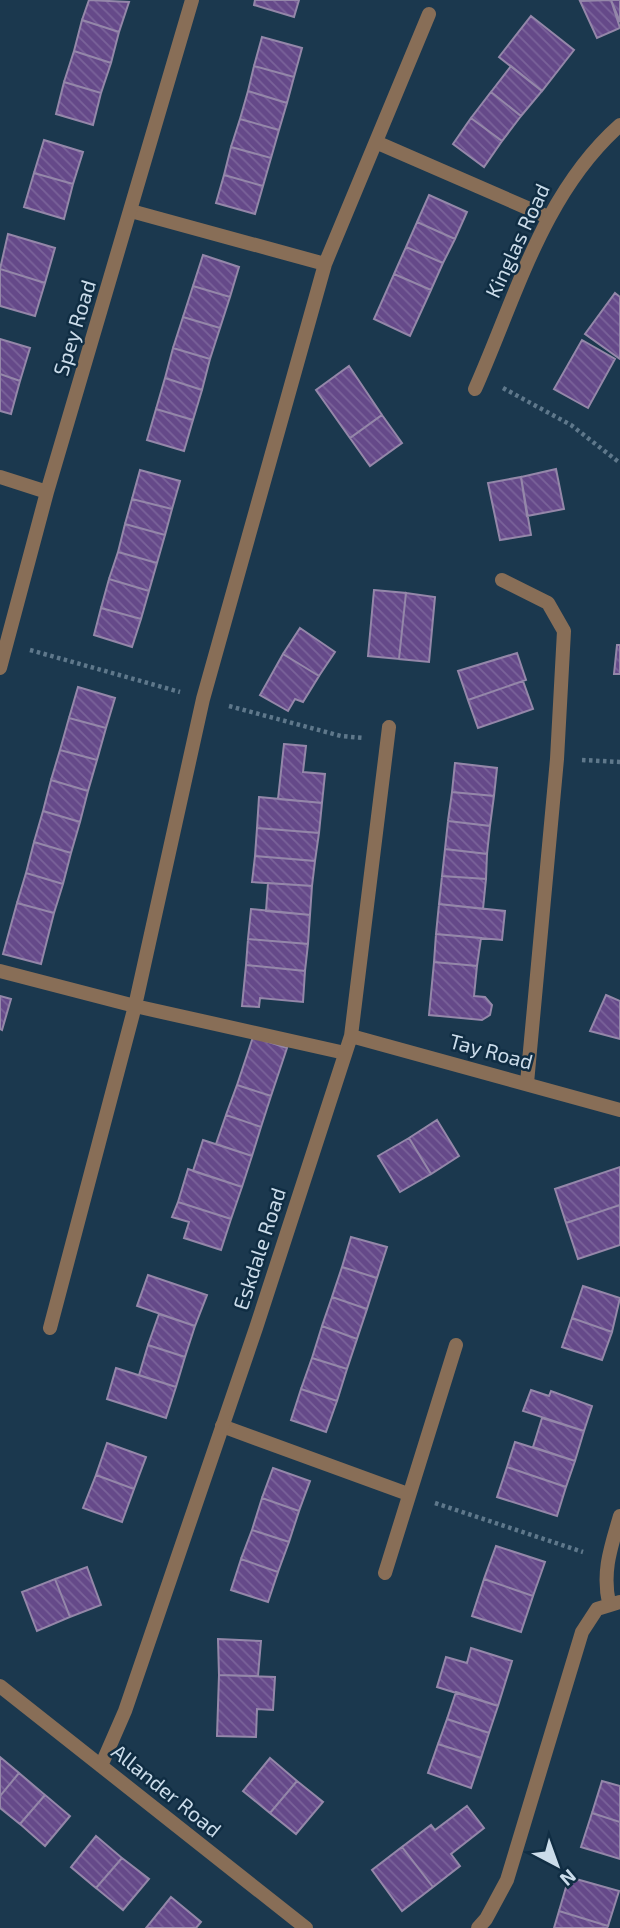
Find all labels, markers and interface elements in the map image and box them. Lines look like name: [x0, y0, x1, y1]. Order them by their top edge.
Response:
street label: Kinglas Road: [479, 179, 554, 301]
street label: Spey Road: [47, 277, 100, 378]
street label: Tay Road: [447, 1027, 536, 1074]
street label: Eskdale Road: [227, 1184, 290, 1313]
street label: Allander Road: [107, 1738, 227, 1842]
north arrow: [522, 1830, 592, 1900]
text: N: [556, 1865, 581, 1891]

